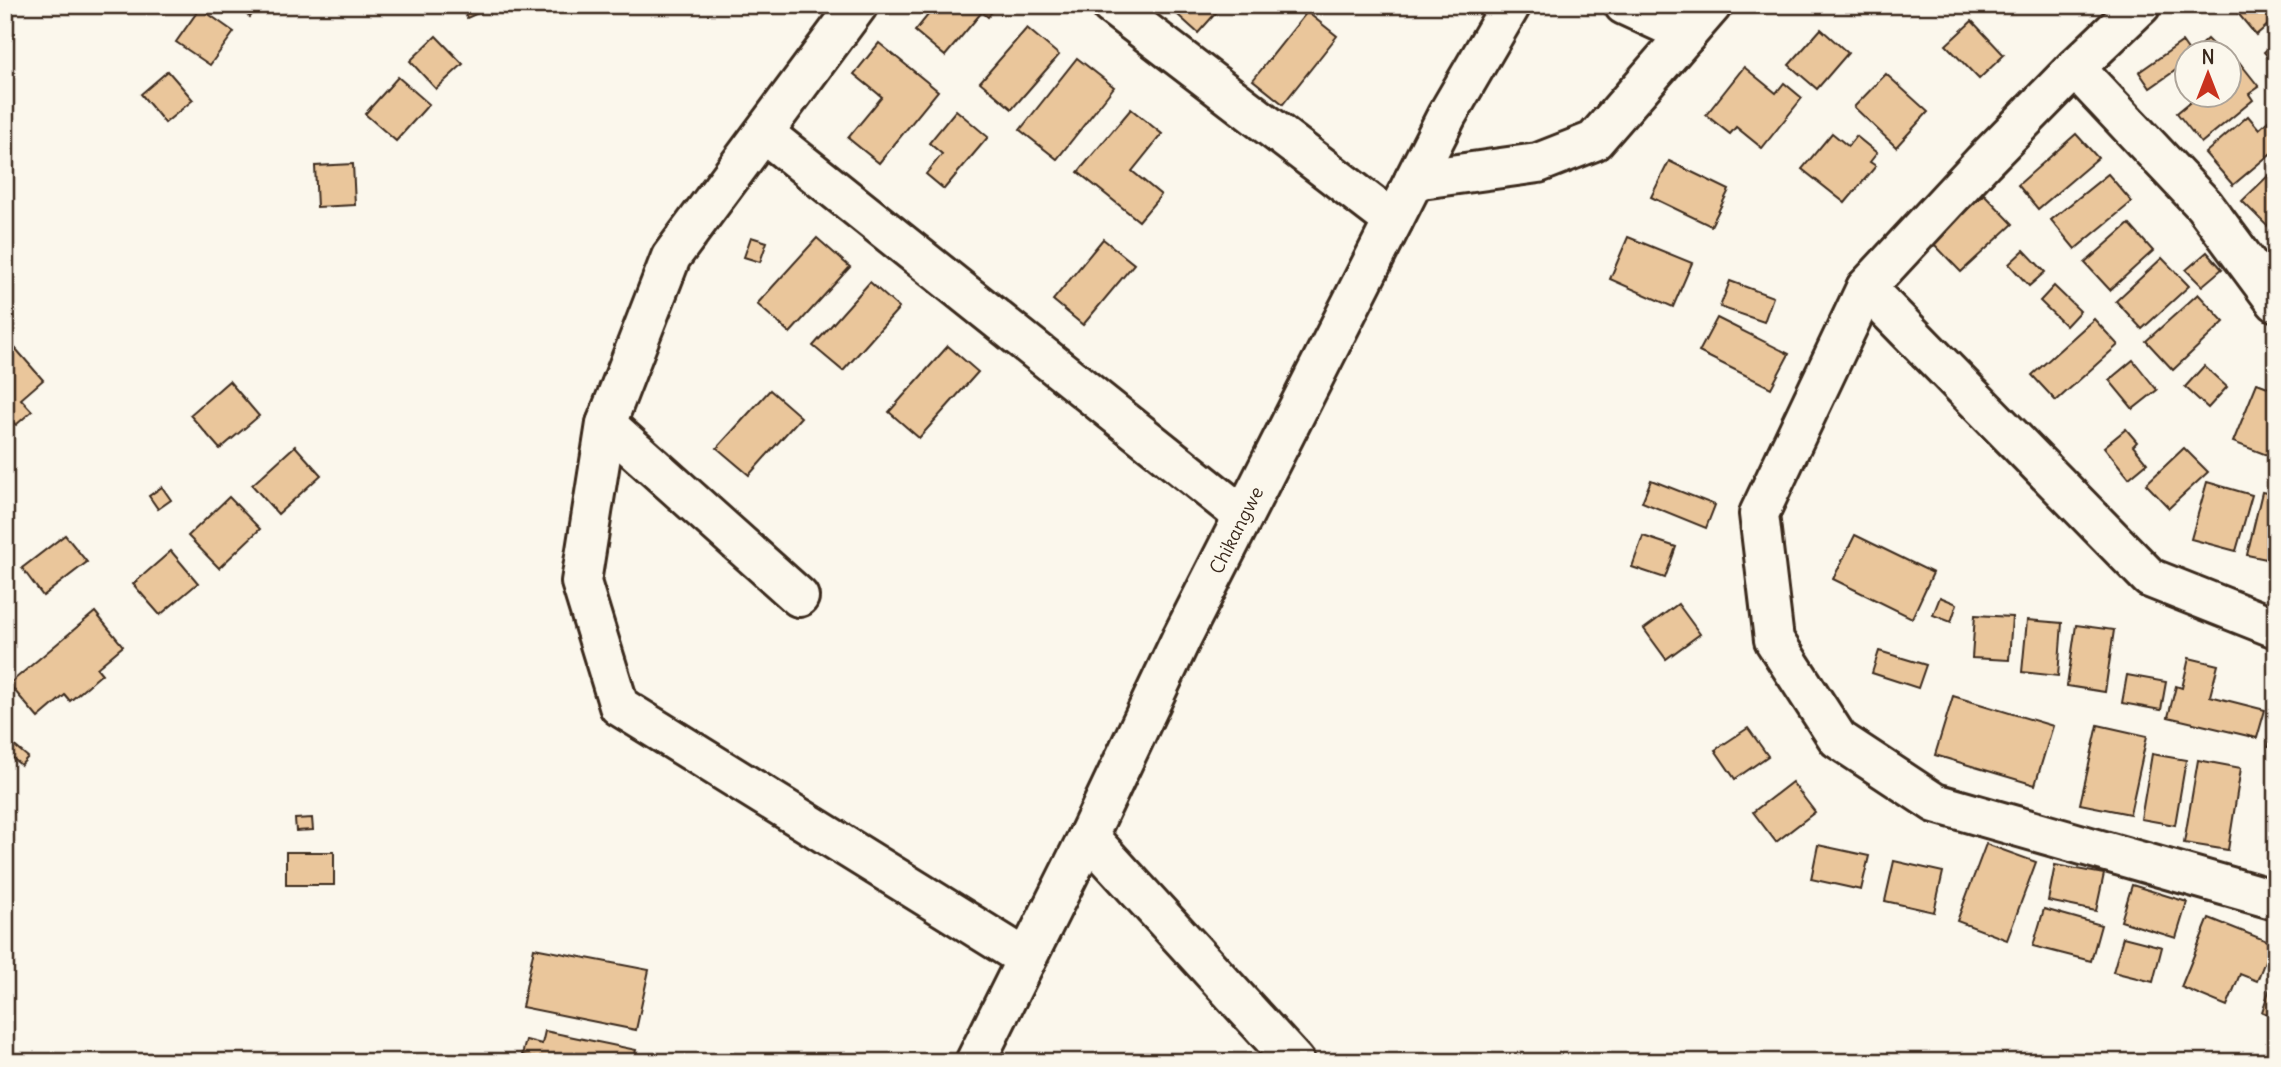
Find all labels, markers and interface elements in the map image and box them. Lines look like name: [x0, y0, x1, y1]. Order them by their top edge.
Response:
north arrow: [2172, 38, 2242, 108]
text: N: [2201, 45, 2215, 69]
street label: Chikangwe: [1204, 482, 1268, 578]

